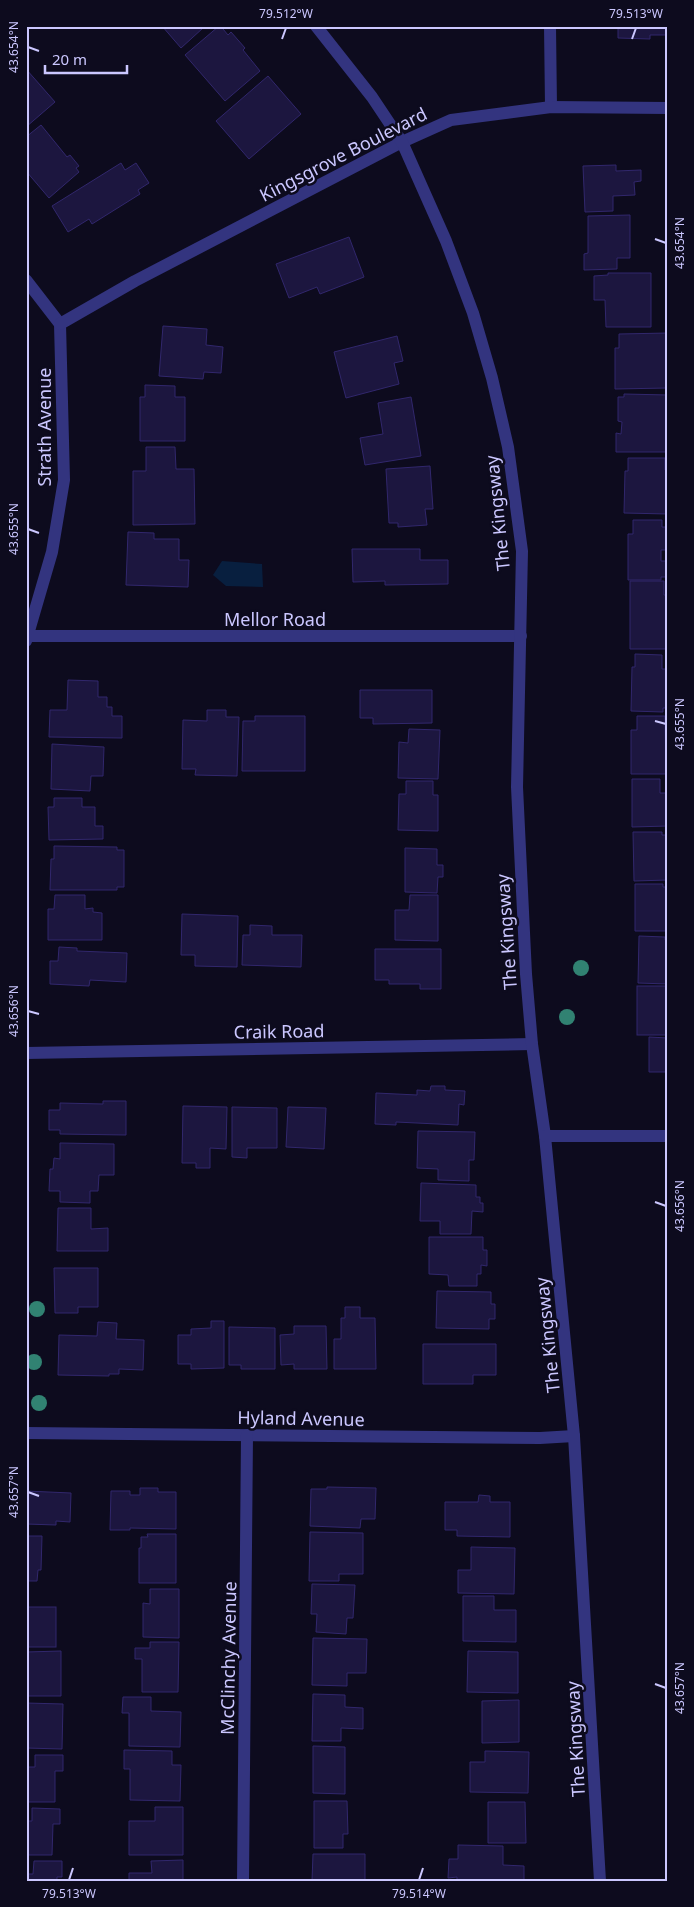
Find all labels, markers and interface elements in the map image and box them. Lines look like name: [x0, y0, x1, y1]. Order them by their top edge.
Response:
text: 79.512°W: [259, 5, 313, 22]
text: 79.513°W: [609, 5, 663, 22]
text: 43.654°N: [5, 21, 22, 73]
scale bar: [45, 42, 128, 74]
text: 20 m: [52, 49, 87, 69]
street label: Kingsgrove Boulevard: [255, 101, 431, 207]
text: 43.654°N: [671, 217, 688, 269]
street label: Strath Avenue: [32, 367, 56, 487]
street label: The Kingsway: [479, 453, 515, 572]
text: 43.655°N: [5, 503, 22, 555]
street label: Mellor Road: [224, 607, 326, 631]
text: 43.655°N: [671, 698, 688, 750]
street label: The Kingsway: [490, 872, 522, 991]
text: 43.656°N: [5, 985, 22, 1037]
street label: Craik Road: [233, 1018, 325, 1044]
text: 43.656°N: [671, 1180, 688, 1232]
street label: The Kingsway: [529, 1275, 565, 1394]
street label: Hyland Avenue: [237, 1405, 365, 1431]
text: 43.657°N: [5, 1466, 22, 1518]
street label: McClinchy Avenue: [215, 1581, 241, 1735]
text: 43.657°N: [671, 1662, 688, 1714]
street label: The Kingsway: [560, 1680, 590, 1798]
text: 79.513°W: [42, 1885, 96, 1902]
text: 79.514°W: [392, 1885, 446, 1902]

